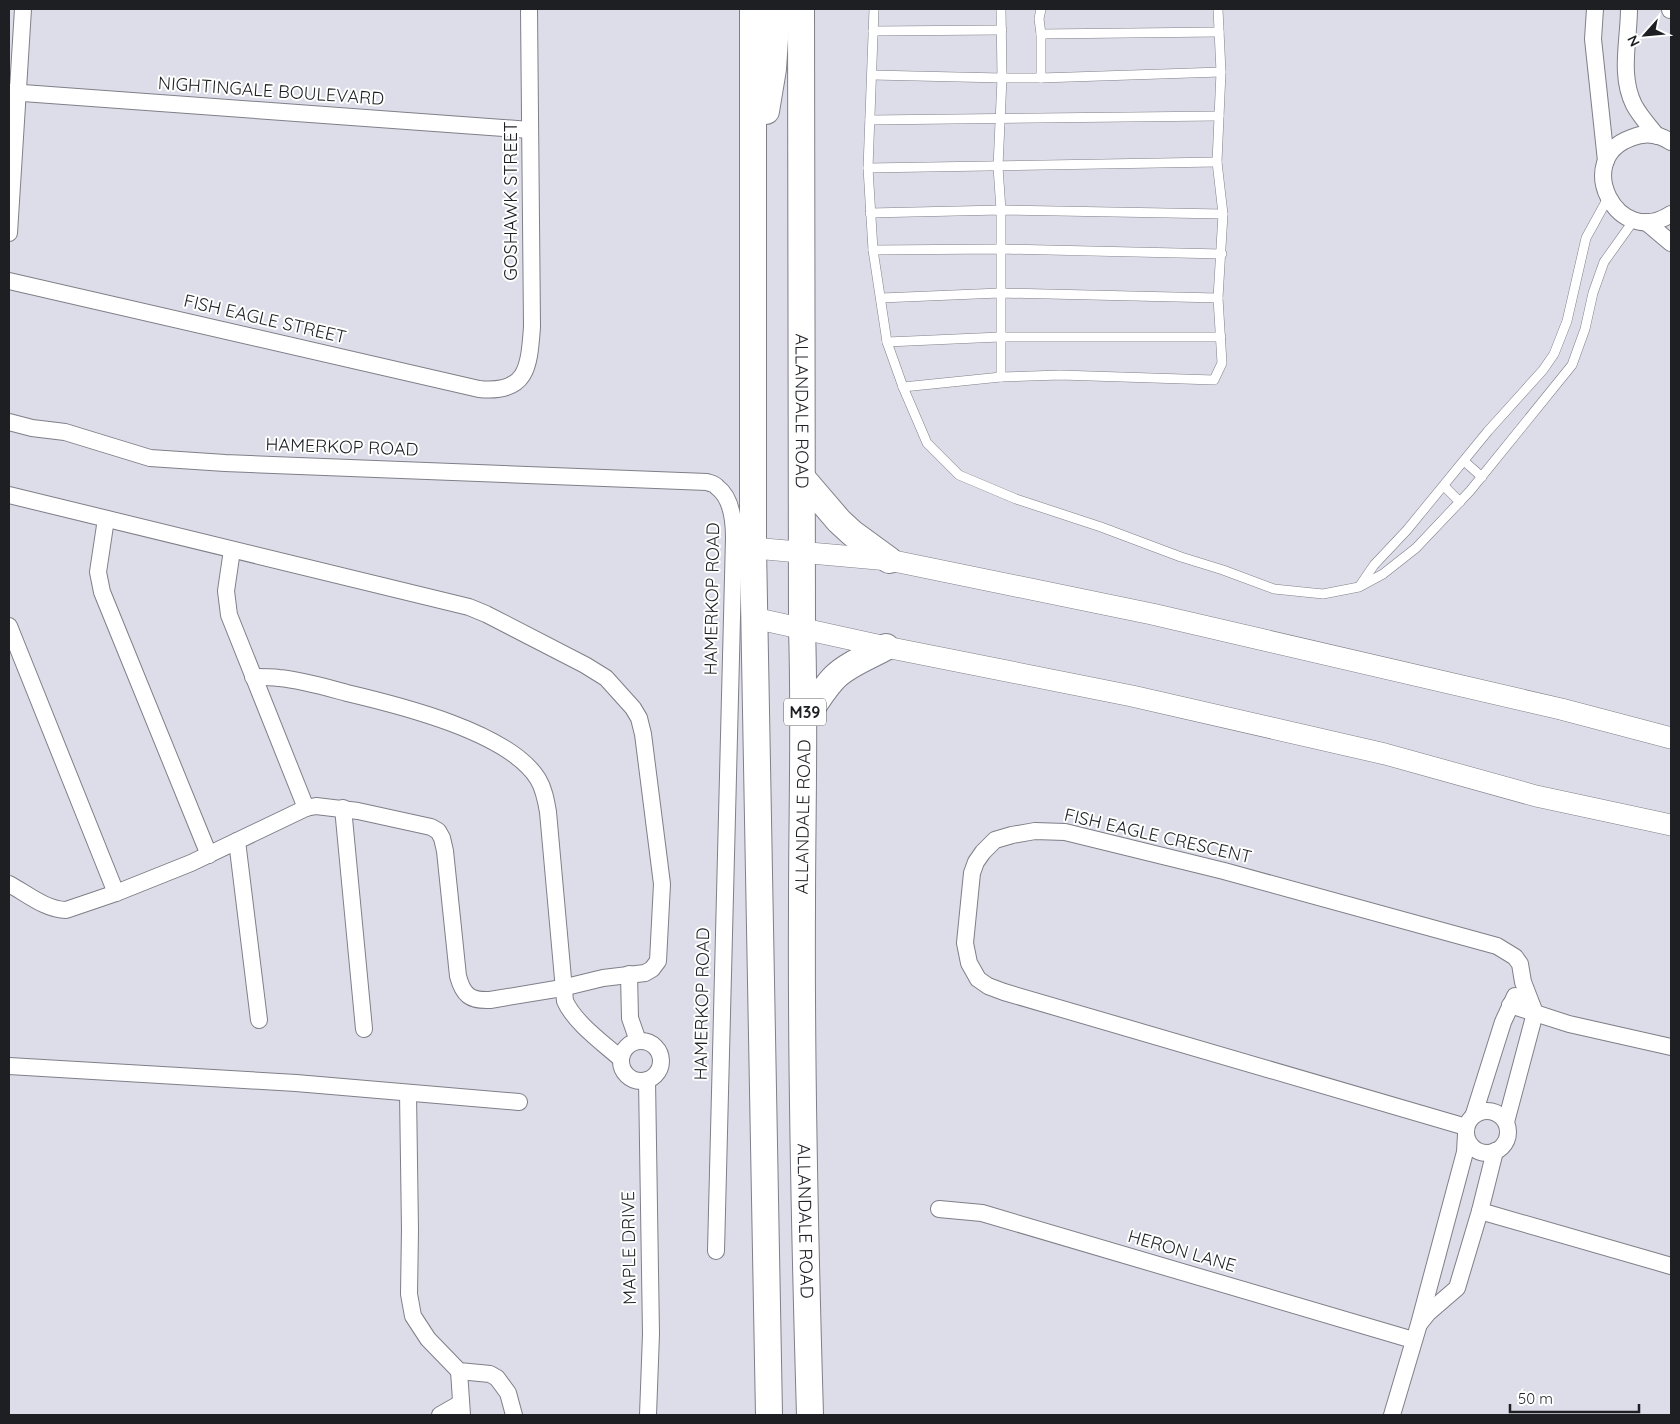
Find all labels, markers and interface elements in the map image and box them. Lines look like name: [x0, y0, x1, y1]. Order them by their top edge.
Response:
north arrow: [1620, 10, 1670, 60]
text: N: [1623, 32, 1644, 50]
street label: NIGHTINGALE BOULEVARD: [157, 71, 385, 110]
street label: GOSHAWK STREET: [499, 121, 522, 281]
street label: FISH EAGLE STREET: [182, 289, 349, 348]
street label: ALLANDALE ROAD: [791, 333, 814, 489]
street label: HAMERKOP ROAD: [265, 432, 419, 461]
street label: HAMERKOP ROAD: [699, 522, 724, 676]
road number: M39: [784, 699, 826, 726]
street label: ALLANDALE ROAD: [790, 739, 815, 895]
street label: FISH EAGLE CRESCENT: [1062, 803, 1254, 868]
street label: HAMERKOP ROAD: [689, 927, 714, 1081]
street label: ALLANDALE ROAD: [792, 1143, 819, 1299]
street label: MAPLE DRIVE: [616, 1191, 641, 1305]
street label: HERON LANE: [1125, 1224, 1239, 1277]
scale bar: [1510, 1382, 1639, 1414]
text: 50 m: [1518, 1389, 1553, 1408]

